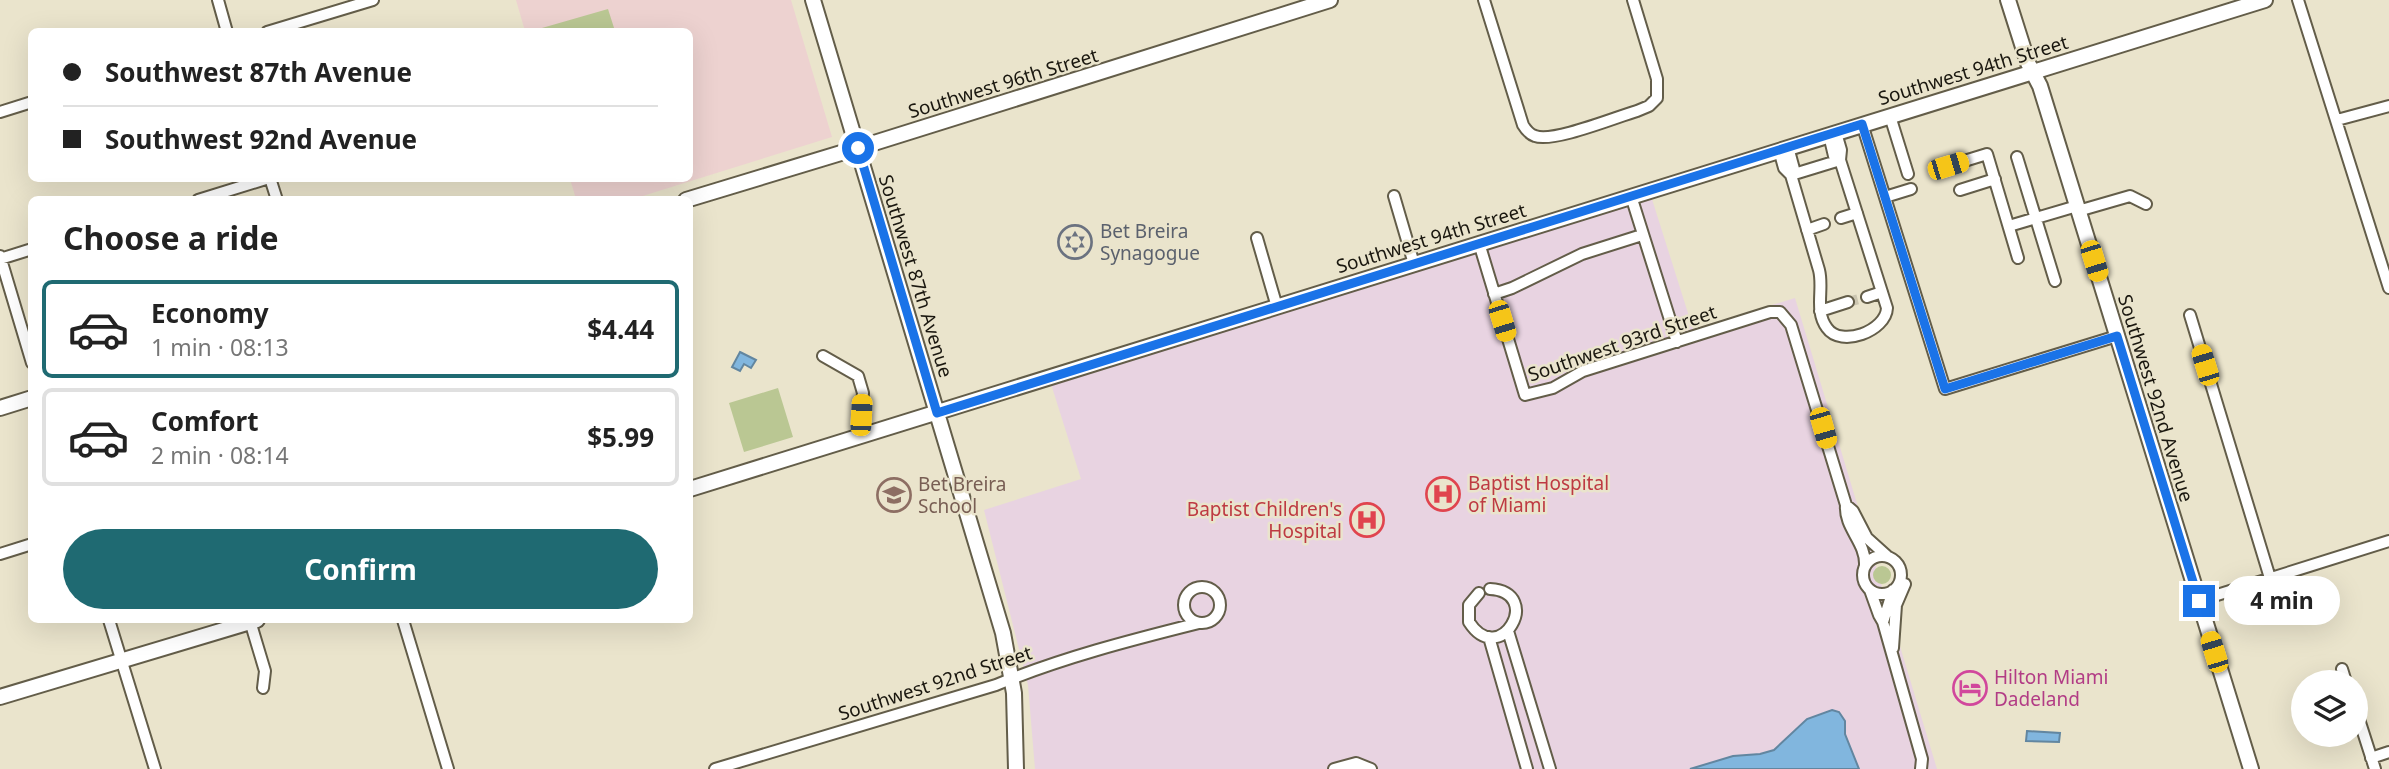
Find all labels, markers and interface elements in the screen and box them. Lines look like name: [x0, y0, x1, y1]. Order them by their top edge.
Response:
street label: Southwest 94th Street: [1875, 29, 2071, 111]
street label: Southwest 96th Street: [905, 42, 1101, 124]
text: Southwest 87th Avenue: [105, 54, 412, 90]
text: Southwest 92nd Avenue: [105, 121, 417, 157]
route start: [842, 132, 874, 164]
car: [1925, 150, 1972, 182]
street label: Southwest 87th Avenue: [873, 171, 959, 381]
street label: Southwest 94th Street: [1333, 197, 1529, 279]
text: Choose a ride: [63, 216, 279, 259]
place label: Bet Breira Synagogue: [1100, 218, 1200, 266]
synagogue icon: Bet Breira Synagogue: [1056, 223, 1094, 261]
car: [2078, 238, 2111, 284]
street label: Southwest 92nd Avenue: [2112, 291, 2200, 505]
text: Economy: [151, 295, 269, 331]
icon: car: [67, 298, 130, 361]
car: [1486, 298, 1519, 344]
street label: Southwest 93rd Street: [1524, 298, 1720, 387]
text: $4.44: [587, 311, 654, 347]
text: 1 min · 08:13: [151, 331, 289, 363]
car: [2189, 342, 2222, 388]
car: [850, 393, 873, 437]
text: Comfort: [151, 403, 259, 439]
car: [1808, 405, 1839, 451]
icon: car: [67, 406, 130, 469]
text: $5.99: [587, 419, 654, 455]
text: 2 min · 08:14: [151, 439, 289, 471]
place label: Baptist Hospital of Miami: [1468, 470, 1609, 518]
place label: Bet Breira School: [918, 471, 1006, 519]
hospital icon: Baptist Hospital of Miami: [1424, 475, 1462, 513]
school or university icon: Bet Breira School: [875, 476, 913, 514]
place label: Baptist Children's Hospital: [1187, 496, 1342, 544]
hospital icon: Baptist Children's Hospital: [1348, 501, 1386, 539]
button: Confirm: [63, 529, 658, 609]
callout: 4 min: [2224, 576, 2339, 626]
text: 4 min: [2250, 584, 2314, 616]
route end: [2183, 585, 2215, 617]
car: [2198, 629, 2231, 675]
street label: Southwest 92nd Street: [835, 639, 1035, 727]
place label: Hilton Miami Dadeland: [1994, 664, 2108, 712]
hotel icon: Hilton Miami Dadeland: [1951, 669, 1989, 707]
map controls: [2291, 670, 2368, 747]
button: layers: [2291, 670, 2368, 747]

